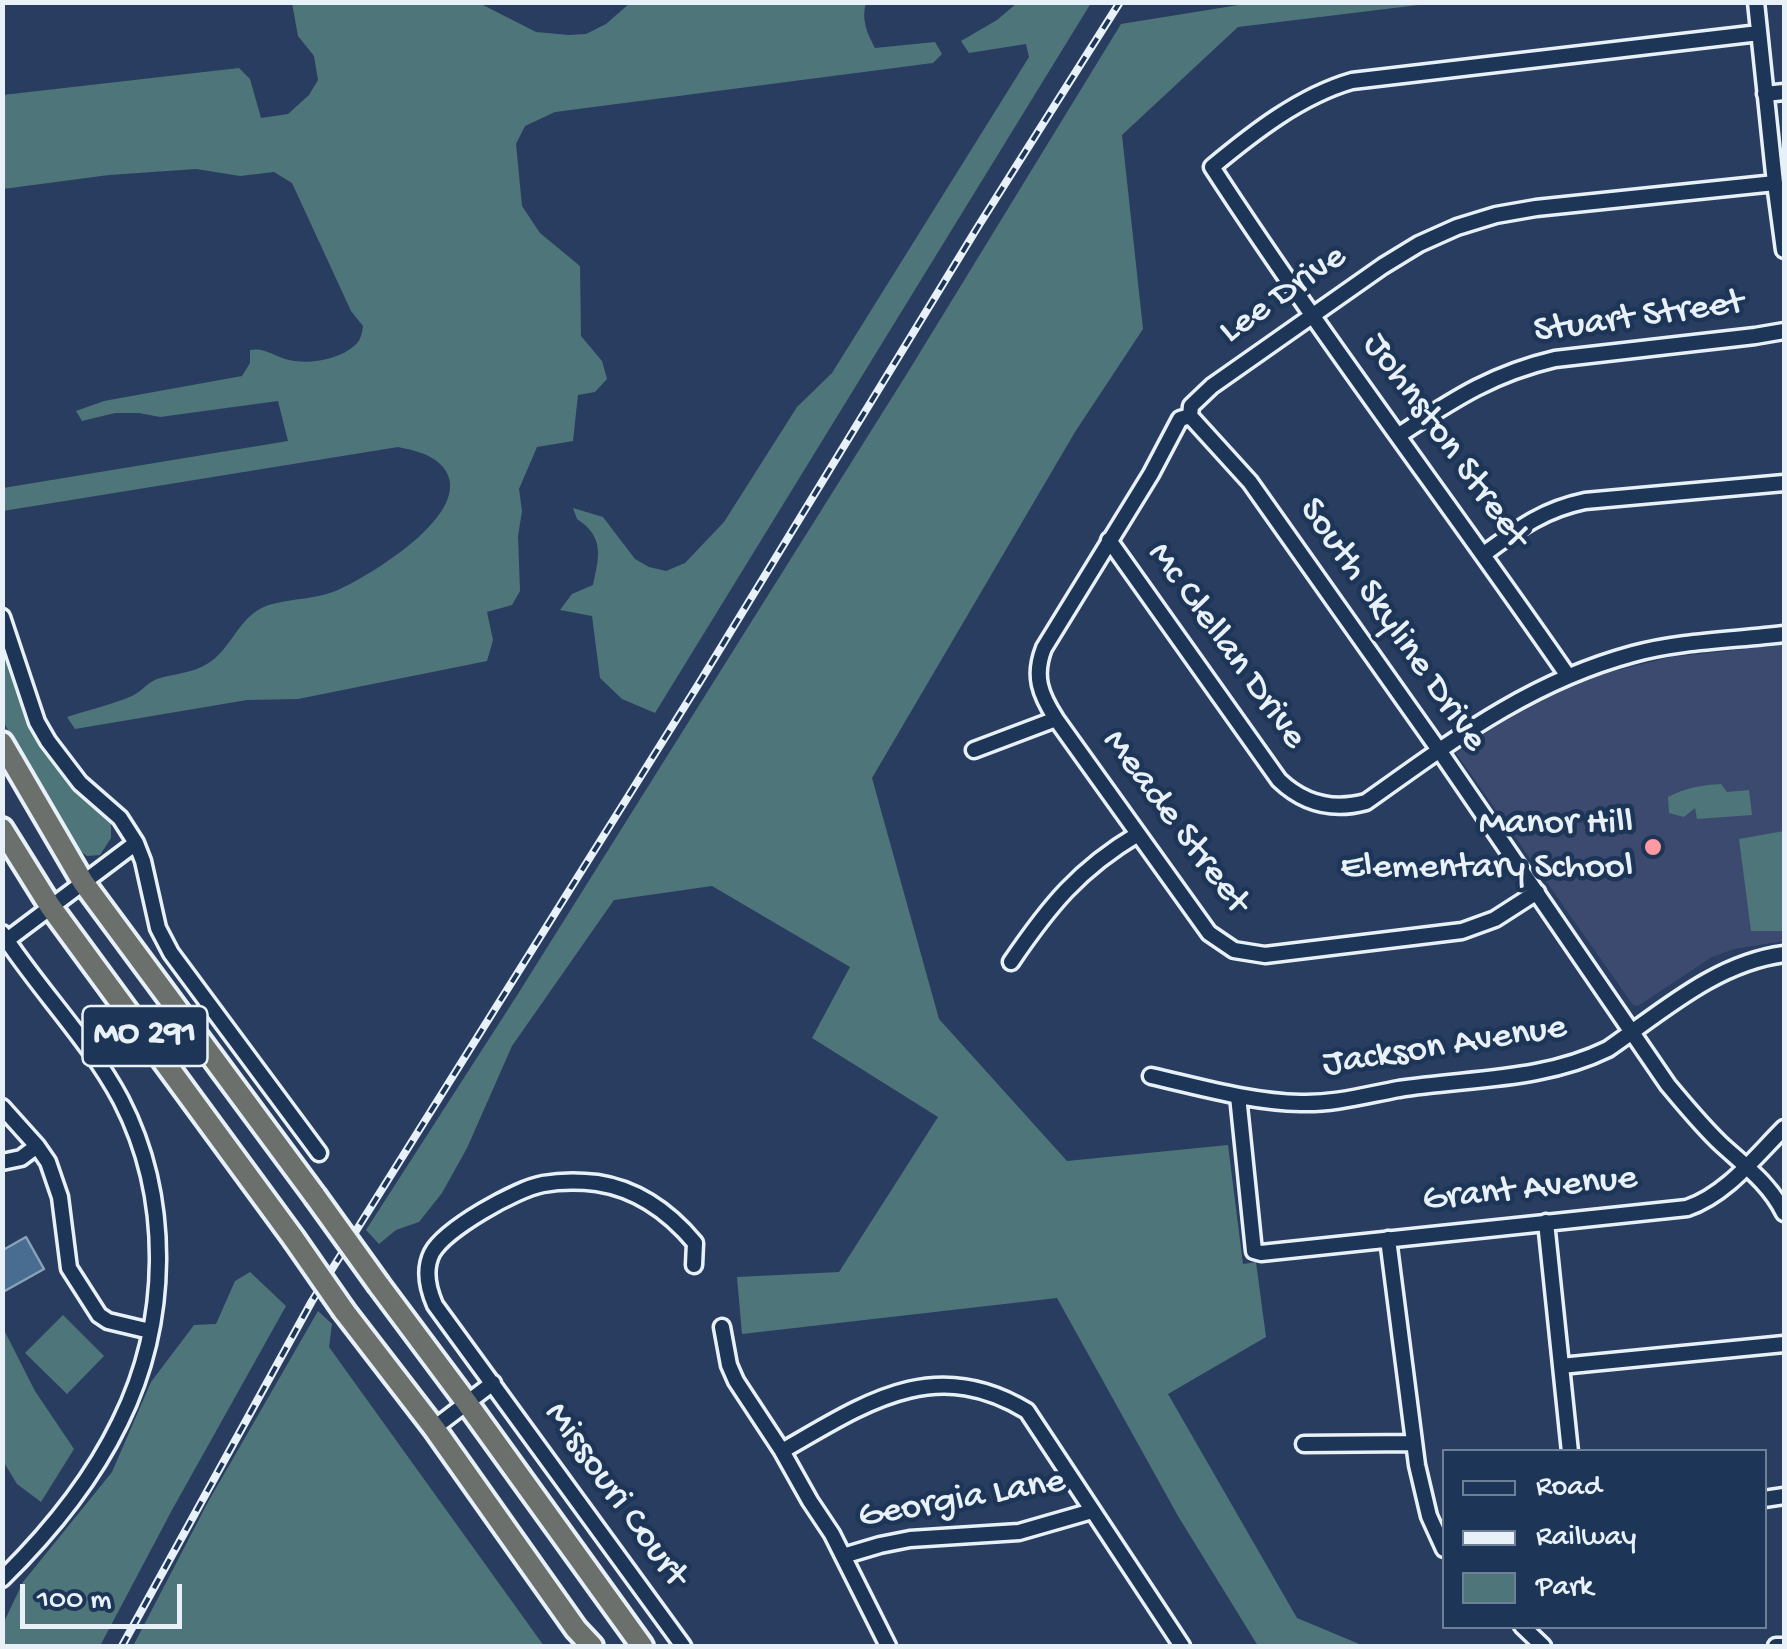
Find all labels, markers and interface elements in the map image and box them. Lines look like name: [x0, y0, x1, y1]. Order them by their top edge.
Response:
street label: Lee Drive: [1212, 236, 1356, 356]
street label: Stuart Street: [1531, 282, 1747, 356]
street label: Johnston Street: [1350, 325, 1538, 559]
street label: South Skyline Drive: [1286, 490, 1496, 762]
street label: Mc Clellan Drive: [1135, 535, 1315, 759]
street label: Meade Street: [1090, 722, 1258, 924]
place label: Manor Hill Elementary School: [1340, 802, 1633, 892]
marker: Manor Hill Elementary School: [1642, 836, 1664, 858]
road number: MO 291: [82, 1006, 208, 1066]
street label: Jackson Avenue: [1320, 1006, 1570, 1090]
street label: Grant Avenue: [1421, 1157, 1639, 1225]
street label: Missouri Court: [532, 1394, 696, 1598]
legend: [1442, 1449, 1767, 1629]
street label: Georgia Lane: [855, 1460, 1069, 1542]
text: Road: [1536, 1471, 1602, 1506]
text: Railway: [1536, 1521, 1636, 1556]
scale bar: [25, 1564, 188, 1626]
text: Park: [1536, 1571, 1593, 1606]
text: 100 m: [37, 1584, 112, 1619]

